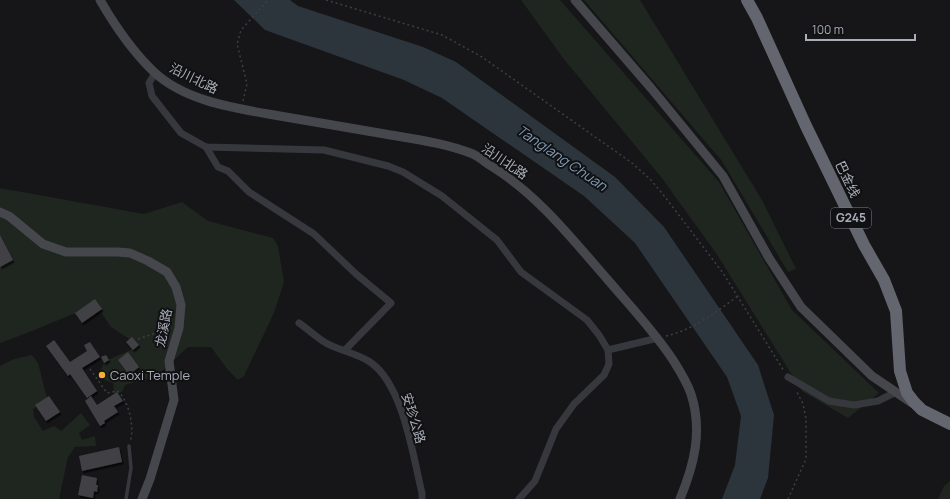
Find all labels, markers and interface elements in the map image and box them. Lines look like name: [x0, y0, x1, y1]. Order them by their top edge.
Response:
scale bar: [806, 16, 915, 42]
text: 100 m: [812, 21, 844, 38]
street label: 沿川北路: [167, 59, 221, 97]
water label: Tanglang Chuan: [513, 120, 612, 195]
street label: 沿川北路: [478, 139, 532, 183]
street label: 巴金线: [831, 158, 865, 200]
road number: G245: [831, 208, 871, 228]
street label: 龙溪路: [150, 307, 176, 349]
place label: Caoxi Temple: [110, 366, 190, 384]
marker: Caoxi Temple: [97, 370, 107, 380]
street label: 安珍公路: [398, 390, 430, 446]

